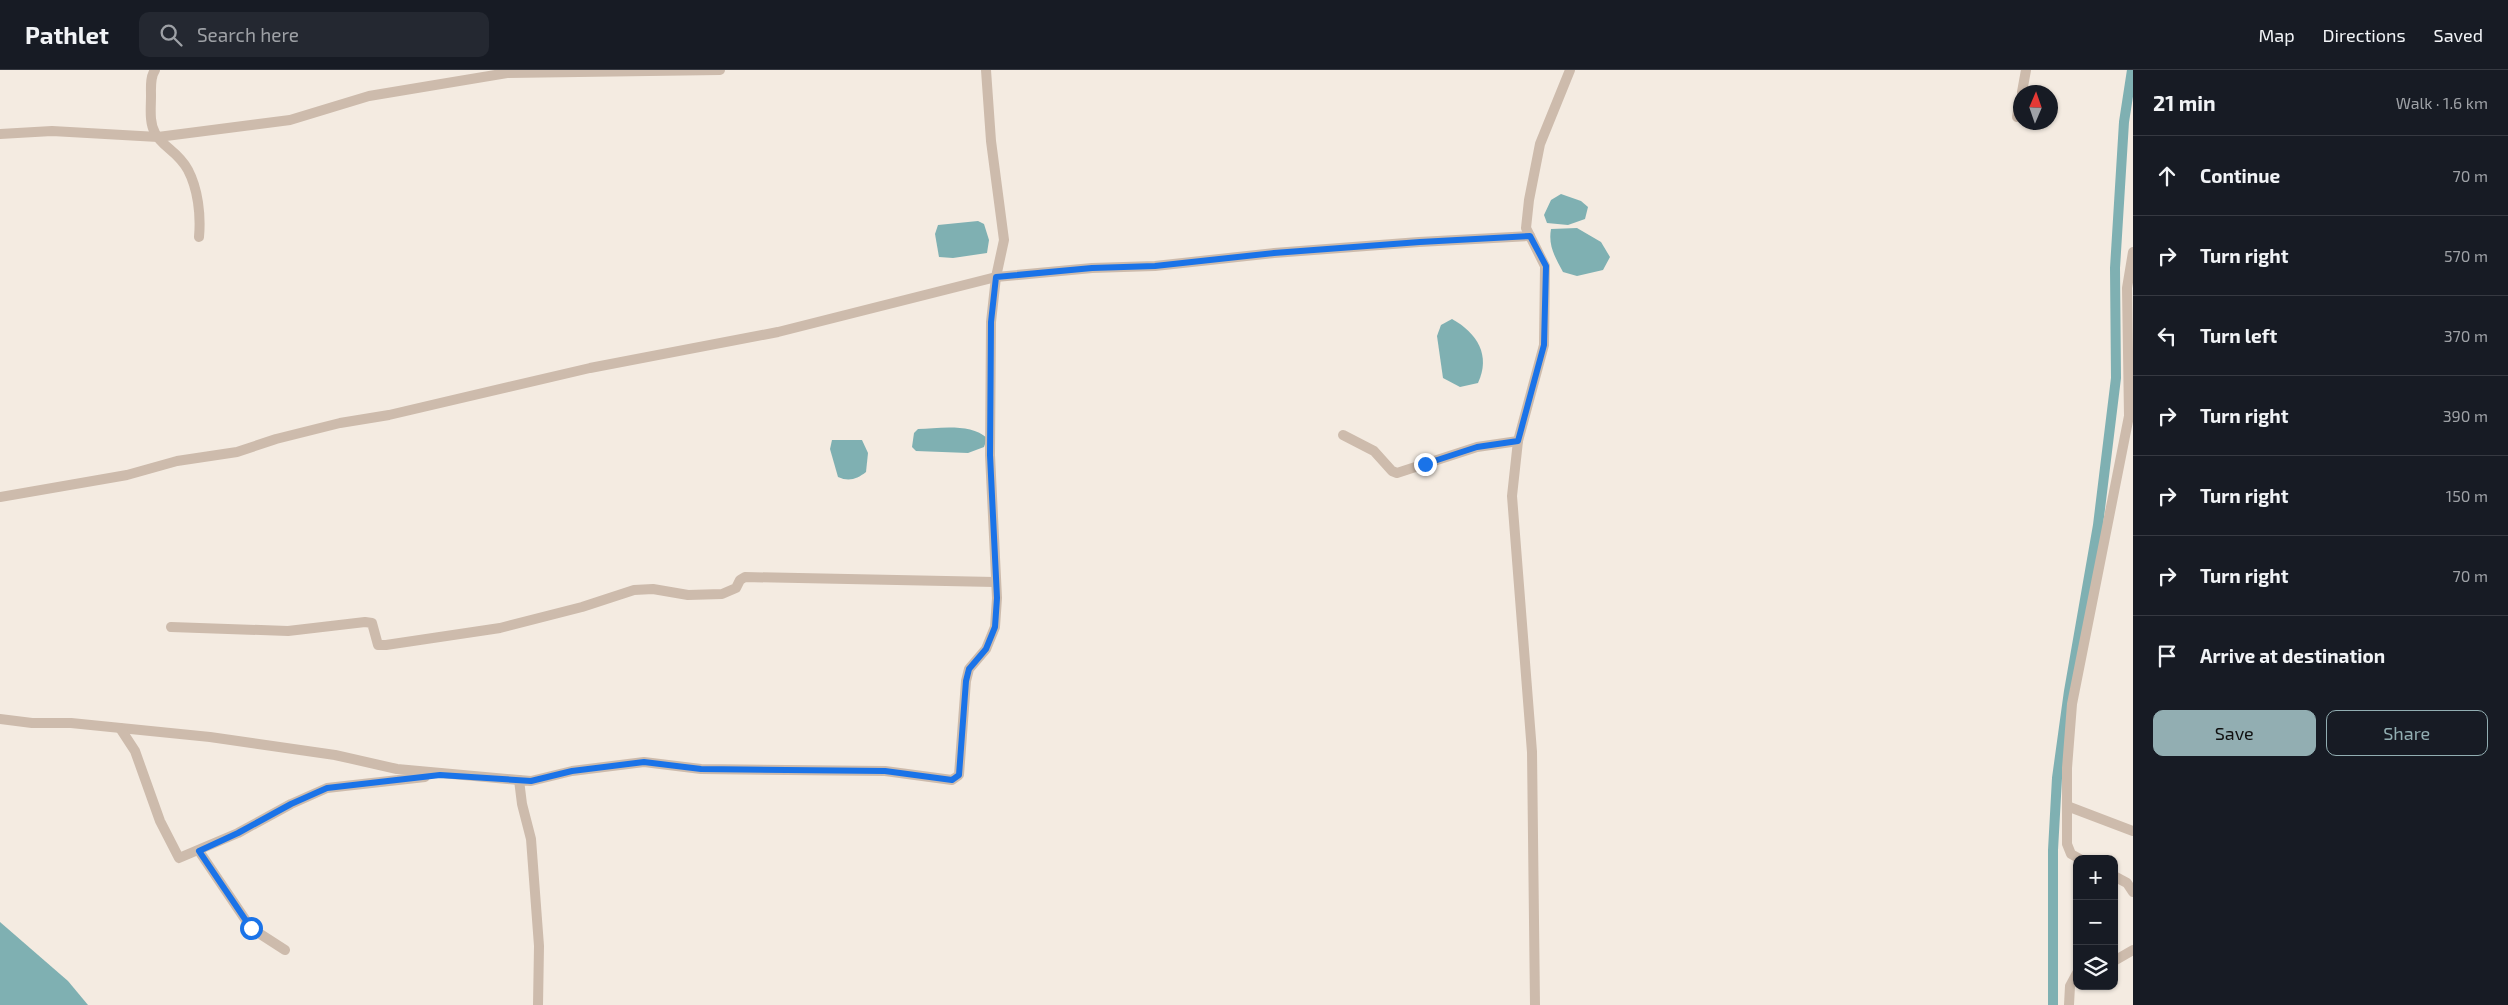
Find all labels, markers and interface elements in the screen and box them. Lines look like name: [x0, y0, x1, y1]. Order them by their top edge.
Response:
search box: [139, 12, 489, 57]
text: Pathlet: [25, 20, 109, 49]
icon: search: [157, 21, 185, 49]
text: Search here: [197, 23, 299, 46]
text: Map: [2258, 24, 2295, 46]
text: Directions: [2323, 24, 2406, 46]
text: Saved: [2434, 24, 2483, 46]
north arrow: [2013, 85, 2058, 130]
text: 21 min: [2153, 90, 2216, 115]
text: Walk · 1.6 km: [2396, 93, 2488, 112]
icon: ahead: [2153, 162, 2181, 190]
text: Continue: [2200, 164, 2280, 187]
text: 70 m: [2453, 166, 2488, 185]
icon: right: [2153, 242, 2181, 270]
text: Turn right: [2200, 244, 2288, 267]
text: 570 m: [2444, 246, 2488, 265]
icon: left: [2153, 322, 2181, 350]
text: Turn left: [2200, 324, 2277, 347]
text: 370 m: [2444, 326, 2488, 345]
icon: right: [2153, 402, 2181, 430]
text: Turn right: [2200, 404, 2288, 427]
text: 390 m: [2443, 406, 2488, 425]
route end: [1414, 453, 1437, 476]
icon: right: [2153, 482, 2181, 510]
text: Turn right: [2200, 484, 2288, 507]
text: 150 m: [2446, 486, 2488, 505]
icon: right: [2153, 562, 2181, 590]
text: Turn right: [2200, 564, 2288, 587]
text: 70 m: [2453, 566, 2488, 585]
icon: arrive: [2153, 642, 2181, 670]
text: Arrive at destination: [2200, 644, 2385, 667]
button: Save: [2153, 710, 2316, 756]
button: Share: [2326, 710, 2488, 756]
map controls: [2073, 855, 2118, 990]
button: +: [2073, 855, 2118, 900]
button: −: [2073, 900, 2118, 945]
route start: [240, 917, 263, 940]
button: layers: [2073, 945, 2118, 990]

